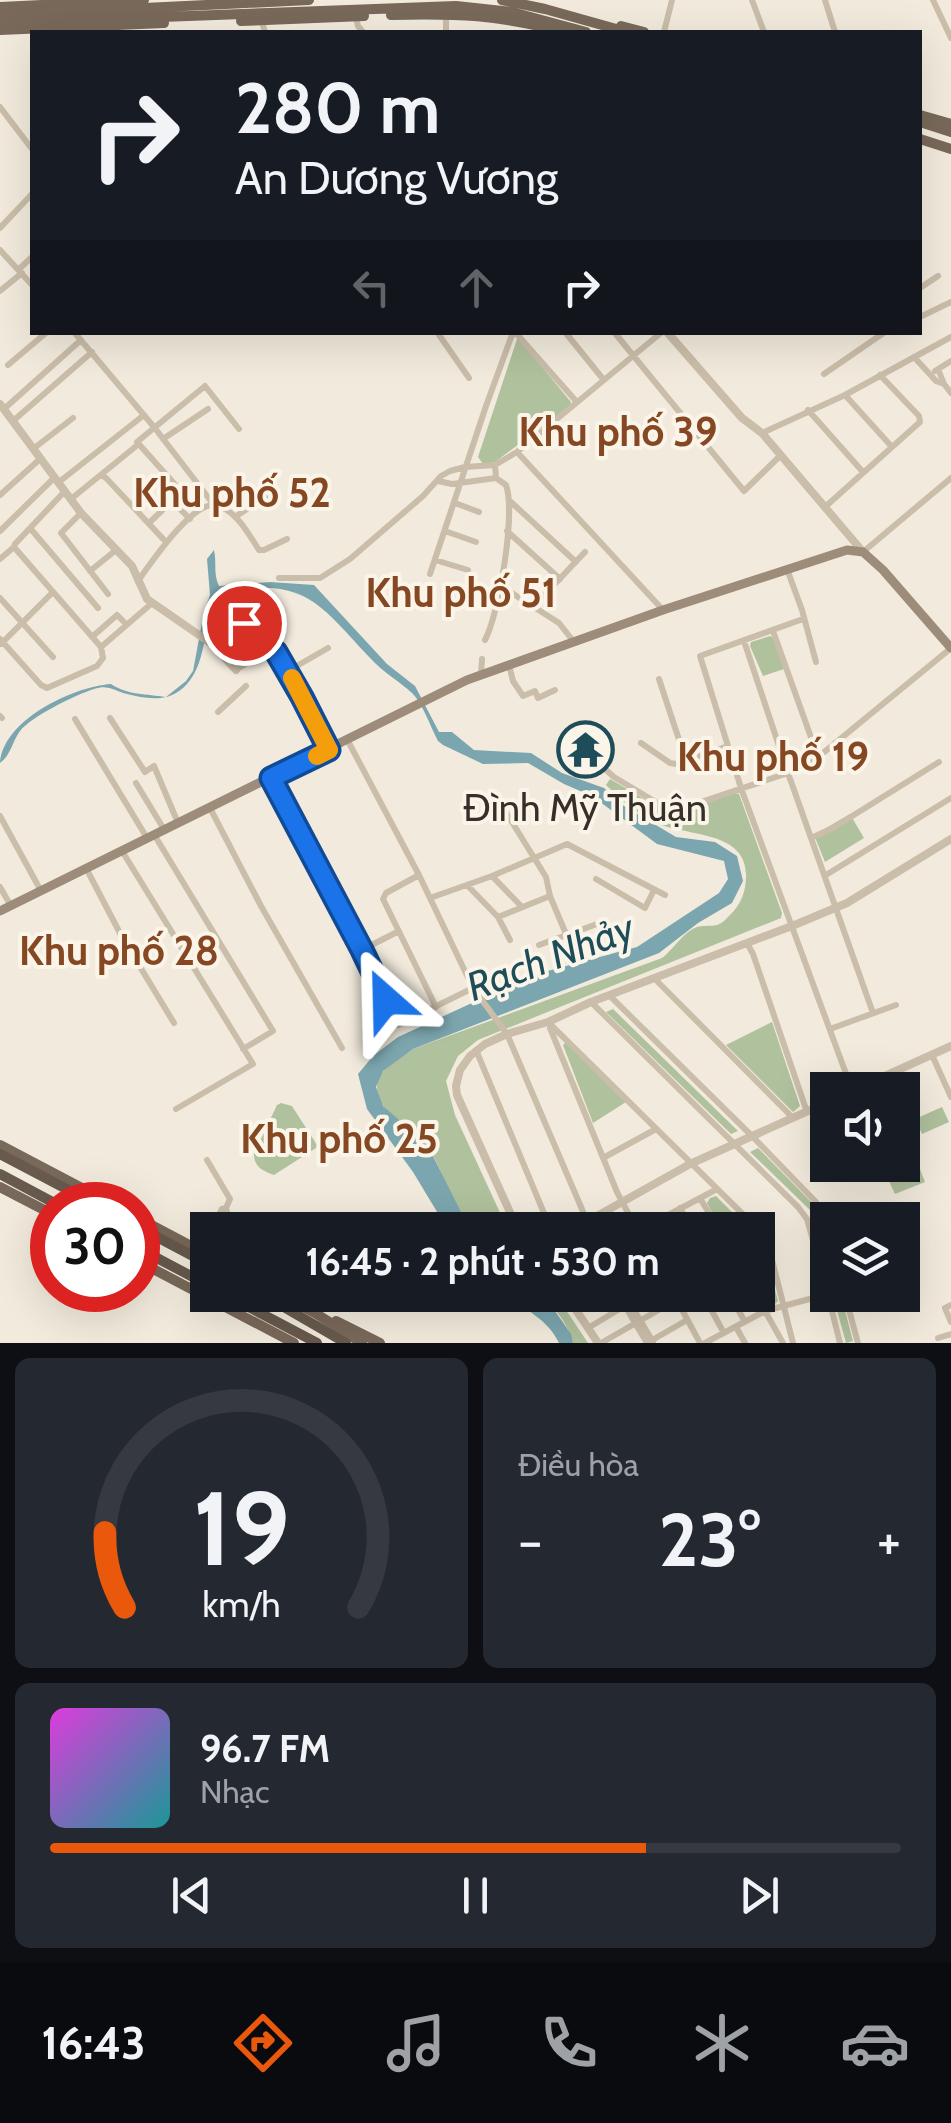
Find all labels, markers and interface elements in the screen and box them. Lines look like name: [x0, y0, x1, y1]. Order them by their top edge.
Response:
text: 280 m: [235, 65, 440, 151]
icon: right: [70, 70, 200, 200]
text: An Dương Vương: [235, 151, 558, 205]
icon: left: [344, 260, 399, 315]
icon: ahead: [449, 260, 504, 315]
icon: right: [554, 260, 609, 315]
district label: Khu phố 39: [519, 407, 717, 456]
district label: Khu phố 52: [133, 468, 331, 517]
district label: Khu phố 51: [366, 568, 557, 617]
pin: [202, 581, 287, 666]
icon: arrive: [217, 596, 272, 651]
temple icon: Đình Mỹ Thuận: [555, 720, 615, 780]
district label: Khu phố 19: [677, 732, 869, 781]
place label: Đình Mỹ Thuận: [463, 784, 707, 831]
water label: Rạch Nhảy: [459, 902, 642, 1011]
district label: Khu phố 28: [19, 926, 219, 975]
position arrow: [334, 948, 438, 1052]
map controls: [810, 1072, 920, 1312]
button: sound: [810, 1072, 920, 1182]
district label: Khu phố 25: [240, 1114, 438, 1163]
speed limit sign: 30: [30, 1182, 160, 1312]
button: layers: [810, 1202, 920, 1312]
text: 16:45 · 2 phút · 530 m: [305, 1238, 660, 1285]
text: Điều hòa: [518, 1445, 639, 1484]
text: 19: [193, 1465, 290, 1591]
text: 23°: [659, 1494, 760, 1585]
text: −: [518, 1507, 542, 1574]
text: +: [877, 1507, 901, 1574]
text: km/h: [202, 1583, 281, 1626]
text: 96.7 FM: [200, 1725, 330, 1772]
text: Nhạc: [200, 1772, 269, 1811]
icon: previous: [164, 1868, 219, 1923]
icon: pause: [448, 1868, 503, 1923]
icon: next: [732, 1868, 787, 1923]
icon: directions: [228, 2008, 298, 2078]
icon: music: [381, 2008, 451, 2078]
icon: phone: [534, 2008, 604, 2078]
icon: climate: [687, 2008, 757, 2078]
icon: car: [840, 2008, 910, 2078]
text: 16:43: [41, 2016, 146, 2070]

